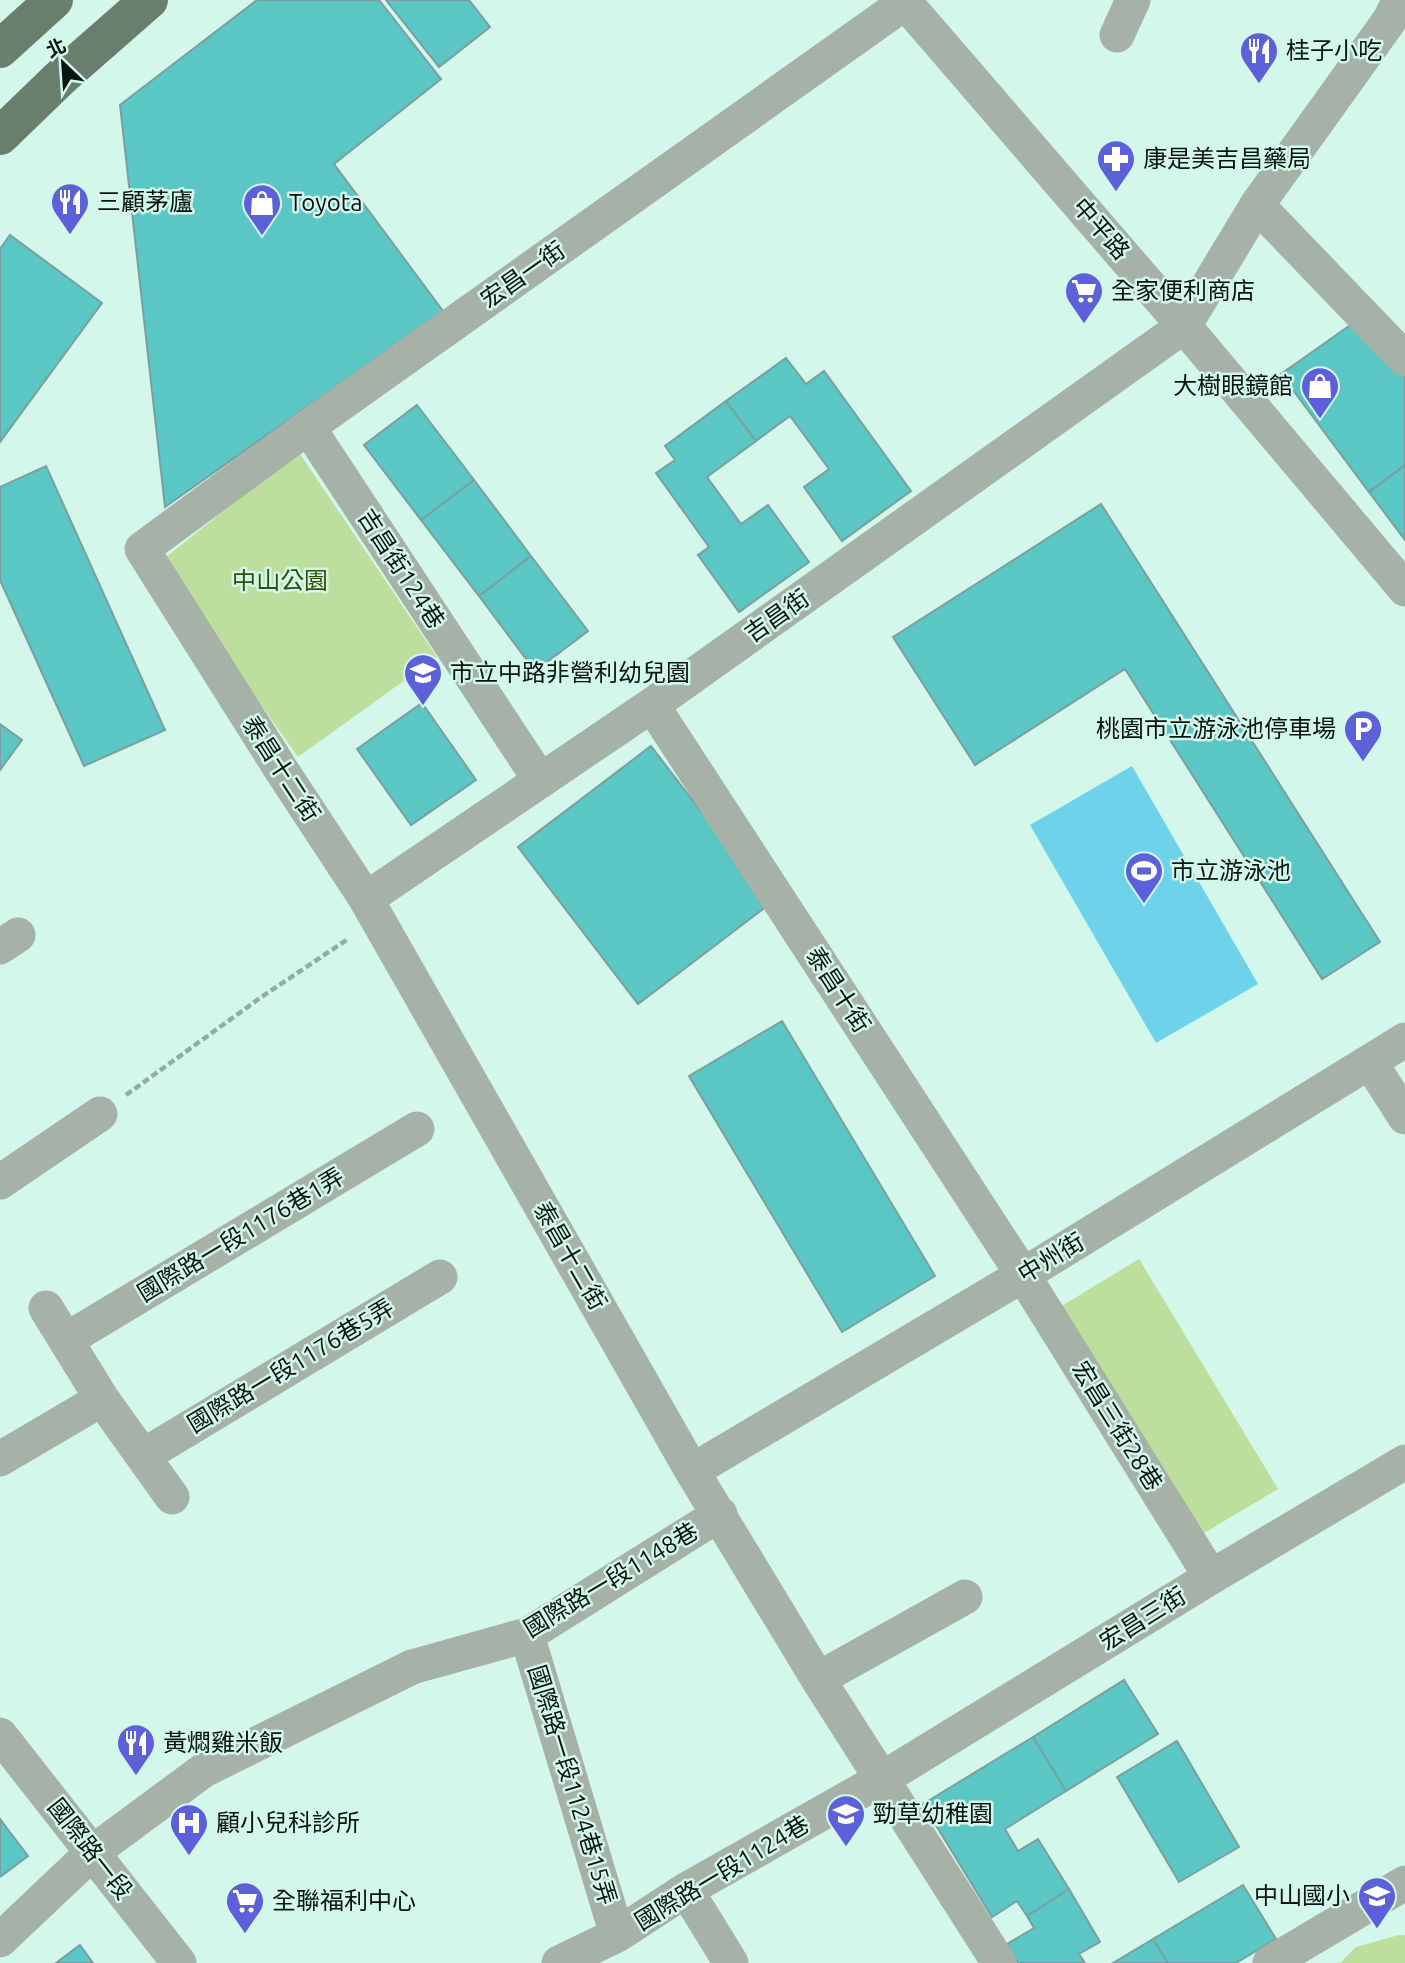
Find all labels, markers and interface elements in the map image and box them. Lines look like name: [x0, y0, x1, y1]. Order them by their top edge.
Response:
north arrow: [28, 28, 98, 98]
restaurant icon: 桂子小吃: [1238, 30, 1280, 85]
text: 北: [43, 34, 69, 62]
place label: 桂子小吃: [1286, 37, 1382, 64]
pharmacy icon: 康是美吉昌藥局: [1095, 138, 1137, 193]
place label: 康是美吉昌藥局: [1143, 145, 1311, 172]
restaurant icon: 三顧茅廬: [49, 181, 91, 236]
shop icon: Toyota: [241, 182, 283, 237]
place label: 三顧茅廬: [97, 188, 193, 215]
place label: Toyota: [289, 189, 362, 216]
street label: 中平路: [1068, 193, 1135, 265]
street label: 宏昌一街: [476, 236, 570, 313]
supermarket icon: 全家便利商店: [1063, 270, 1105, 325]
place label: 全家便利商店: [1111, 277, 1255, 304]
shop icon: 大樹眼鏡館: [1299, 365, 1341, 420]
place label: 大樹眼鏡館: [1173, 372, 1293, 399]
street label: 吉昌街124巷: [353, 504, 450, 633]
park label: 中山公園: [232, 567, 328, 594]
street label: 吉昌街: [739, 584, 814, 647]
school or university icon: 市立中路非營利幼兒園: [402, 652, 444, 707]
place label: 市立中路非營利幼兒園: [450, 659, 690, 686]
parking icon: 桃園市立游泳池停車場: [1342, 708, 1384, 763]
street label: 泰昌十二街: [237, 711, 325, 826]
place label: 桃園市立游泳池停車場: [1096, 715, 1336, 742]
sports icon: 市立游泳池: [1123, 850, 1165, 905]
place label: 市立游泳池: [1171, 857, 1291, 884]
street label: 泰昌十街: [801, 942, 876, 1037]
street label: 國際路一段1176巷1弄: [133, 1162, 349, 1307]
street label: 泰昌十二街: [529, 1197, 612, 1314]
street label: 中州街: [1013, 1227, 1089, 1288]
street label: 國際路一段1176巷5弄: [183, 1293, 399, 1438]
street label: 宏昌三街28巷: [1067, 1356, 1168, 1495]
street label: 國際路一段1148巷: [519, 1517, 703, 1642]
street label: 宏昌三街: [1095, 1582, 1191, 1655]
street label: 國際路一段1124巷15弄: [523, 1662, 622, 1908]
restaurant icon: 黃燜雞米飯: [115, 1722, 157, 1777]
place label: 黃燜雞米飯: [163, 1729, 283, 1756]
street label: 國際路一段: [43, 1793, 138, 1904]
school or university icon: 勁草幼稚園: [825, 1793, 867, 1848]
place label: 勁草幼稚園: [873, 1800, 993, 1827]
hospital icon: 顧小兒科診所: [168, 1802, 210, 1857]
place label: 顧小兒科診所: [216, 1809, 360, 1836]
street label: 國際路一段1124巷: [630, 1810, 814, 1935]
school or university icon: 中山國小: [1356, 1875, 1398, 1930]
supermarket icon: 全聯福利中心: [224, 1880, 266, 1935]
place label: 中山國小: [1254, 1882, 1350, 1909]
place label: 全聯福利中心: [272, 1887, 416, 1914]

